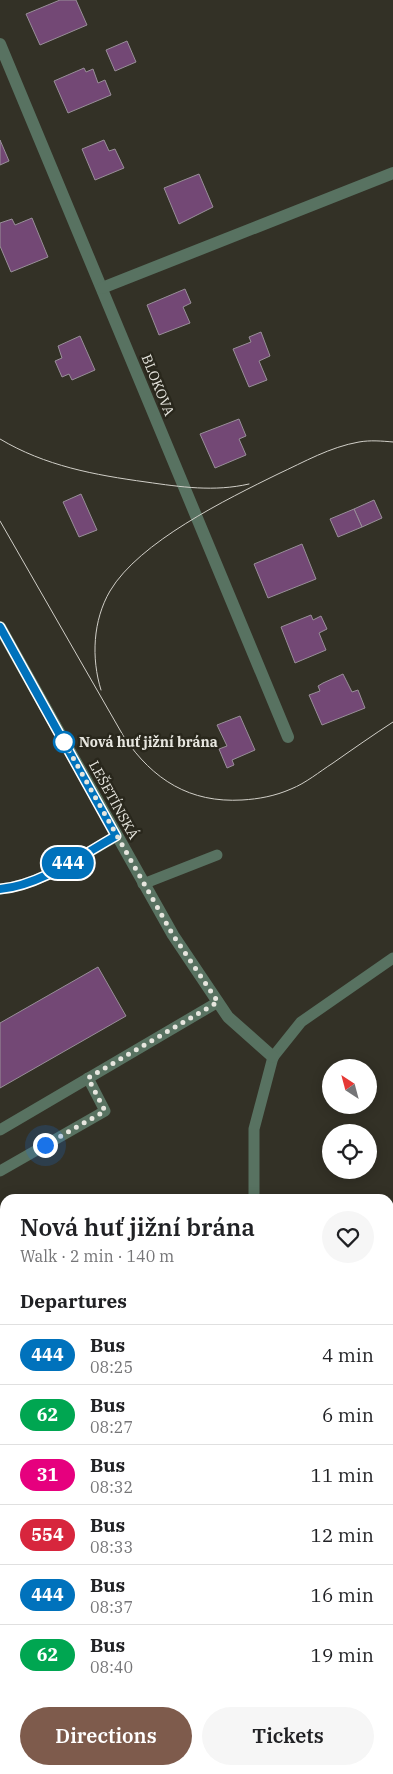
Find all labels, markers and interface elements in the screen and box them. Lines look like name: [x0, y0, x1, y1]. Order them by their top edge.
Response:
street label: BLOKOVA: [137, 352, 179, 419]
marker: Nová huť jižní brána: [53, 731, 75, 753]
place label: Nová huť jižní brána: [79, 733, 218, 751]
street label: LEŠETÍNSKÁ: [85, 757, 144, 843]
line badge: 444: [39, 847, 97, 879]
text: 444: [52, 851, 84, 874]
north arrow: [322, 1059, 378, 1114]
map controls: [322, 1059, 377, 1179]
button: locate: [322, 1124, 377, 1179]
your location: [33, 1133, 58, 1158]
text: Nová huť jižní brána: [20, 1211, 255, 1243]
button: heart: [322, 1211, 374, 1263]
text: Walk · 2 min · 140 m: [20, 1246, 174, 1266]
text: Departures: [20, 1289, 127, 1313]
text: Bus: [90, 1333, 125, 1357]
text: 444: [31, 1343, 64, 1366]
text: 4 min: [322, 1343, 374, 1367]
text: 08:25: [90, 1357, 133, 1377]
text: Bus: [90, 1393, 125, 1417]
text: 62: [37, 1403, 58, 1426]
text: 6 min: [322, 1403, 374, 1427]
text: 08:27: [90, 1417, 133, 1437]
text: Bus: [90, 1453, 125, 1477]
text: 31: [37, 1463, 58, 1486]
text: 11 min: [311, 1463, 374, 1487]
text: 08:32: [90, 1477, 133, 1497]
text: Bus: [90, 1513, 125, 1537]
text: 554: [31, 1523, 64, 1546]
text: 12 min: [311, 1523, 374, 1547]
text: 08:33: [90, 1537, 133, 1557]
text: Bus: [90, 1573, 125, 1597]
text: 444: [31, 1583, 64, 1606]
text: 16 min: [311, 1583, 374, 1607]
text: 08:37: [90, 1597, 133, 1617]
text: Bus: [90, 1633, 125, 1657]
text: 62: [37, 1643, 58, 1666]
text: 19 min: [311, 1643, 374, 1667]
text: 08:40: [90, 1657, 133, 1677]
button: Directions: [20, 1707, 192, 1765]
button: Tickets: [202, 1707, 374, 1765]

